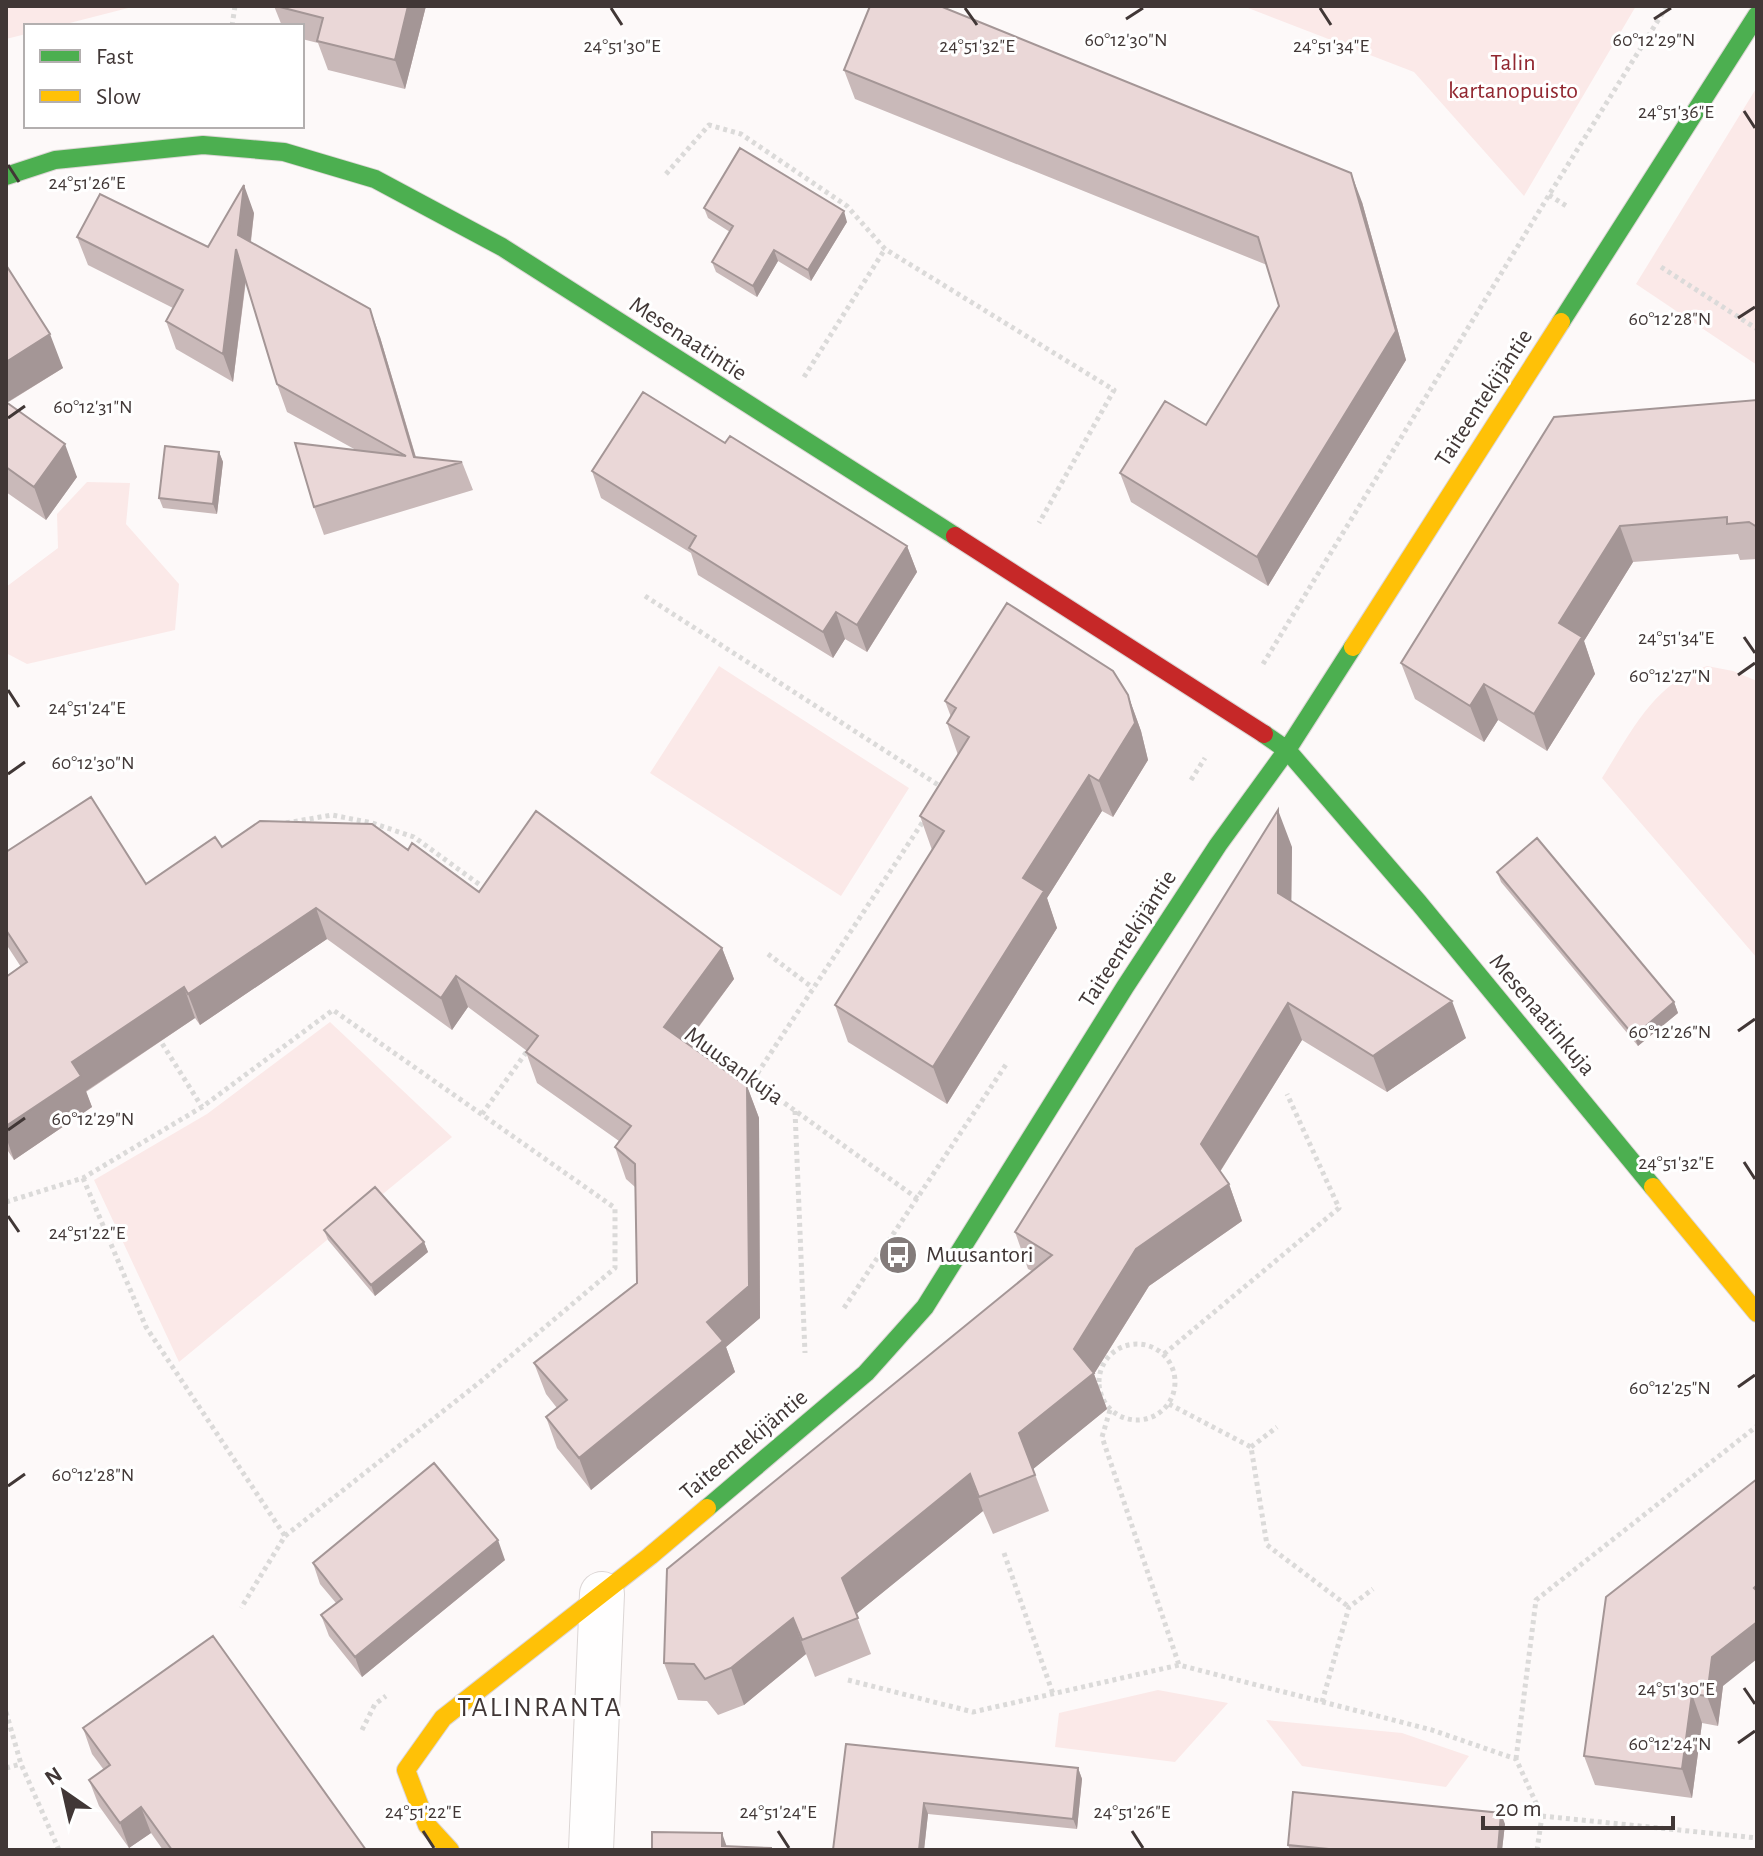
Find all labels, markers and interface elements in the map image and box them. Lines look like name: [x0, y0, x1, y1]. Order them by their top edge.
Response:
legend: [24, 24, 304, 128]
text: 60°12'30"N: [1084, 30, 1168, 50]
text: 60°12'29"N: [1613, 30, 1695, 50]
text: 24°51'30"E: [583, 36, 661, 56]
text: 24°51'32"E: [939, 36, 1015, 56]
text: 24°51'34"E: [1293, 36, 1369, 56]
text: Fast: [96, 45, 134, 69]
park label: Talin kartanopuisto: [1448, 51, 1578, 103]
text: Slow: [96, 85, 141, 109]
text: 24°51'36"E: [1638, 102, 1714, 122]
text: 24°51'26"E: [49, 173, 126, 193]
street label: Mesenaatintie: [625, 292, 751, 386]
text: 60°12'28"N: [1629, 309, 1711, 329]
street label: Taiteentekijäntie: [1431, 325, 1537, 471]
text: 60°12'31"N: [53, 397, 133, 417]
text: 24°51'34"E: [1638, 628, 1714, 648]
text: 60°12'27"N: [1629, 666, 1711, 686]
text: 24°51'24"E: [48, 698, 126, 718]
text: 60°12'30"N: [51, 753, 135, 773]
street label: Taiteentekijäntie: [1075, 866, 1181, 1012]
street label: Mesenaatinkuja: [1484, 950, 1600, 1080]
street label: Muusankuja: [680, 1022, 788, 1110]
text: 60°12'26"N: [1629, 1022, 1711, 1042]
text: 60°12'29"N: [52, 1109, 134, 1129]
text: 24°51'32"E: [1638, 1153, 1714, 1173]
text: 24°51'22"E: [49, 1223, 126, 1243]
bus stop icon: Muusantori: [877, 1234, 919, 1276]
place label: Muusantori: [926, 1243, 1033, 1267]
text: 60°12'25"N: [1629, 1378, 1711, 1398]
street label: Taiteentekijäntie: [676, 1385, 812, 1505]
text: 60°12'28"N: [52, 1465, 134, 1485]
text: 24°51'30"E: [1637, 1679, 1715, 1699]
district label: TALINRANTA: [457, 1694, 623, 1722]
text: 60°12'24"N: [1628, 1734, 1712, 1754]
north arrow: [24, 1752, 104, 1832]
text: N: [41, 1763, 66, 1790]
scale bar: [1483, 1780, 1673, 1830]
text: 20 m: [1495, 1797, 1542, 1821]
text: 24°51'22"E: [385, 1802, 462, 1822]
text: 24°51'24"E: [739, 1802, 817, 1822]
text: 24°51'26"E: [1094, 1802, 1171, 1822]

